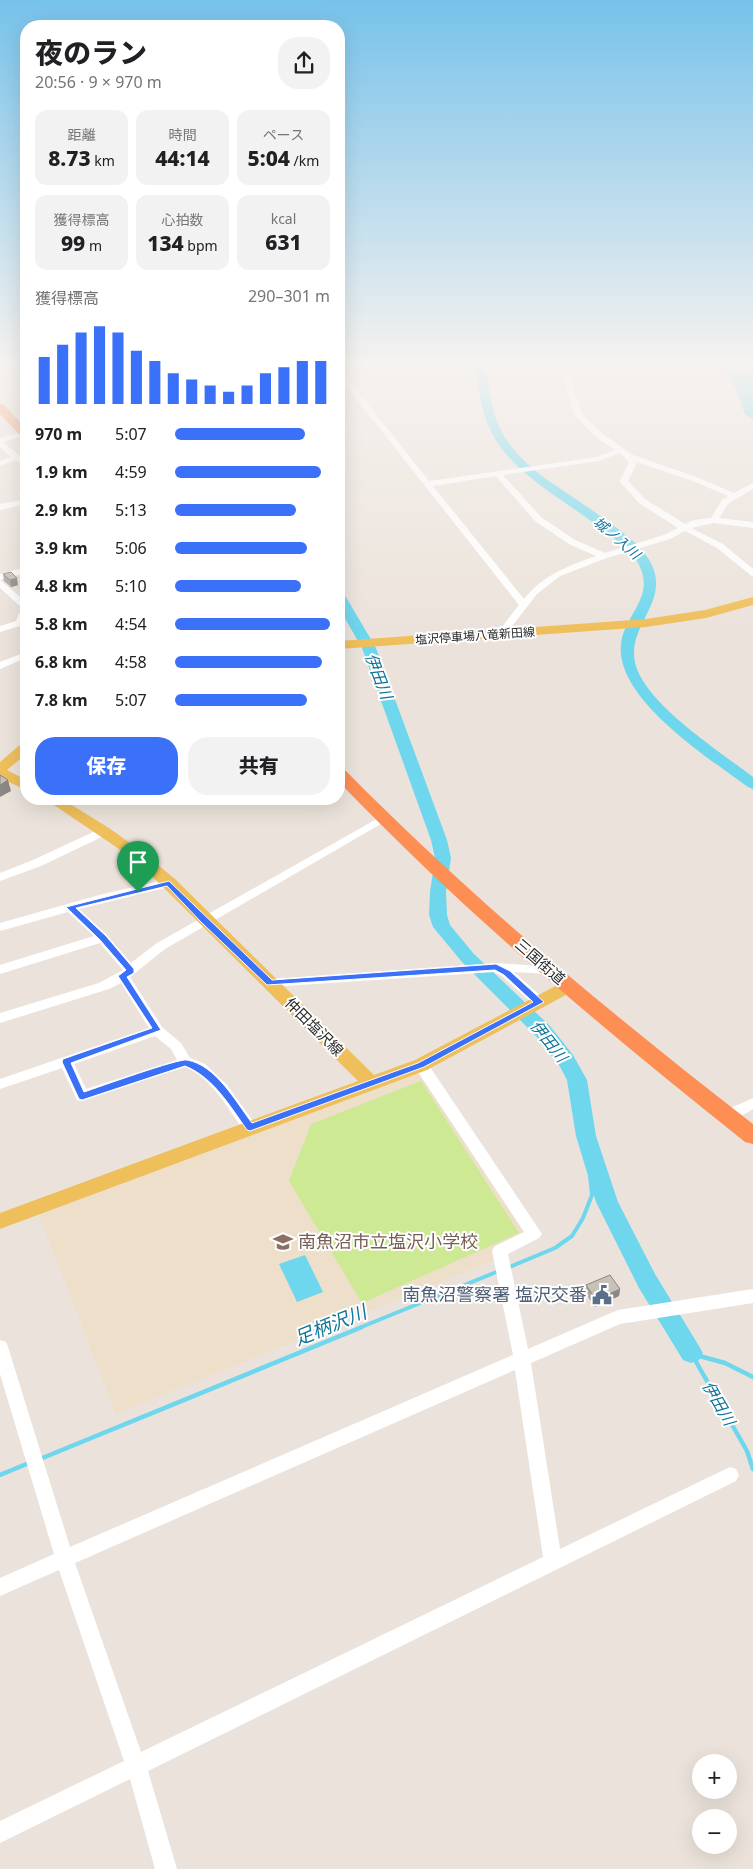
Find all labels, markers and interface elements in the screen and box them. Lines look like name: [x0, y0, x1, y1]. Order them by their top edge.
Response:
text: 夜のラン: [35, 33, 147, 71]
button: share: [278, 37, 330, 89]
text: 20:56 · 9 × 970 m: [35, 71, 162, 93]
text: 距離: [68, 125, 96, 144]
text: 時間: [169, 125, 197, 144]
text: ペース: [263, 125, 304, 144]
text: 8.73: [48, 144, 91, 172]
text: 44:14: [155, 144, 210, 172]
text: 5:04: [248, 144, 290, 172]
text: km: [91, 151, 115, 170]
text: /km: [290, 151, 319, 170]
text: kcal: [271, 209, 296, 228]
text: 獲得標高: [54, 210, 110, 229]
text: 心拍数: [162, 210, 204, 229]
text: 631: [265, 228, 302, 256]
text: 99: [61, 229, 85, 257]
text: 134: [147, 229, 184, 257]
text: m: [85, 236, 102, 255]
text: bpm: [184, 236, 218, 255]
text: 290–301 m: [248, 285, 330, 307]
text: 獲得標高: [35, 287, 99, 309]
text: 970 m: [35, 423, 82, 445]
text: 5:07: [115, 423, 147, 445]
text: 1.9 km: [35, 461, 87, 483]
text: 4:59: [115, 461, 147, 483]
text: 2.9 km: [35, 499, 87, 521]
text: 5:13: [115, 499, 147, 521]
water label: 城ノ入川: [590, 512, 646, 564]
text: 3.9 km: [35, 537, 87, 559]
text: 5:06: [115, 537, 147, 559]
text: 4.8 km: [35, 575, 87, 597]
text: 5:10: [115, 575, 147, 597]
text: 5.8 km: [35, 613, 87, 635]
text: 4:54: [115, 613, 147, 635]
street label: 塩沢停車場八竜新田線: [415, 623, 535, 648]
water label: 伊田川: [360, 650, 399, 704]
text: 6.8 km: [35, 651, 87, 673]
text: 4:58: [115, 651, 147, 673]
text: 7.8 km: [35, 689, 87, 711]
text: 5:07: [115, 689, 147, 711]
button: 保存: [35, 737, 178, 795]
button: 共有: [188, 737, 330, 795]
pin: [117, 841, 159, 892]
icon: arrive: [124, 848, 152, 876]
street label: 三国街道: [511, 934, 570, 988]
street label: 仲田塩沢線: [281, 993, 348, 1060]
water label: 伊田川: [525, 1015, 574, 1068]
place label: 南魚沼市立塩沢小学校: [298, 1229, 478, 1253]
school or university icon: 南魚沼市立塩沢小学校: [272, 1231, 294, 1253]
place label: 南魚沼警察署 塩沢交番: [402, 1282, 587, 1306]
public building icon: 南魚沼警察署 塩沢交番: [591, 1284, 613, 1306]
water label: 足柄沢川: [290, 1298, 372, 1351]
water label: 伊田川: [697, 1377, 742, 1431]
map controls: [692, 1754, 737, 1854]
button: +: [692, 1754, 737, 1799]
button: −: [692, 1809, 737, 1854]

